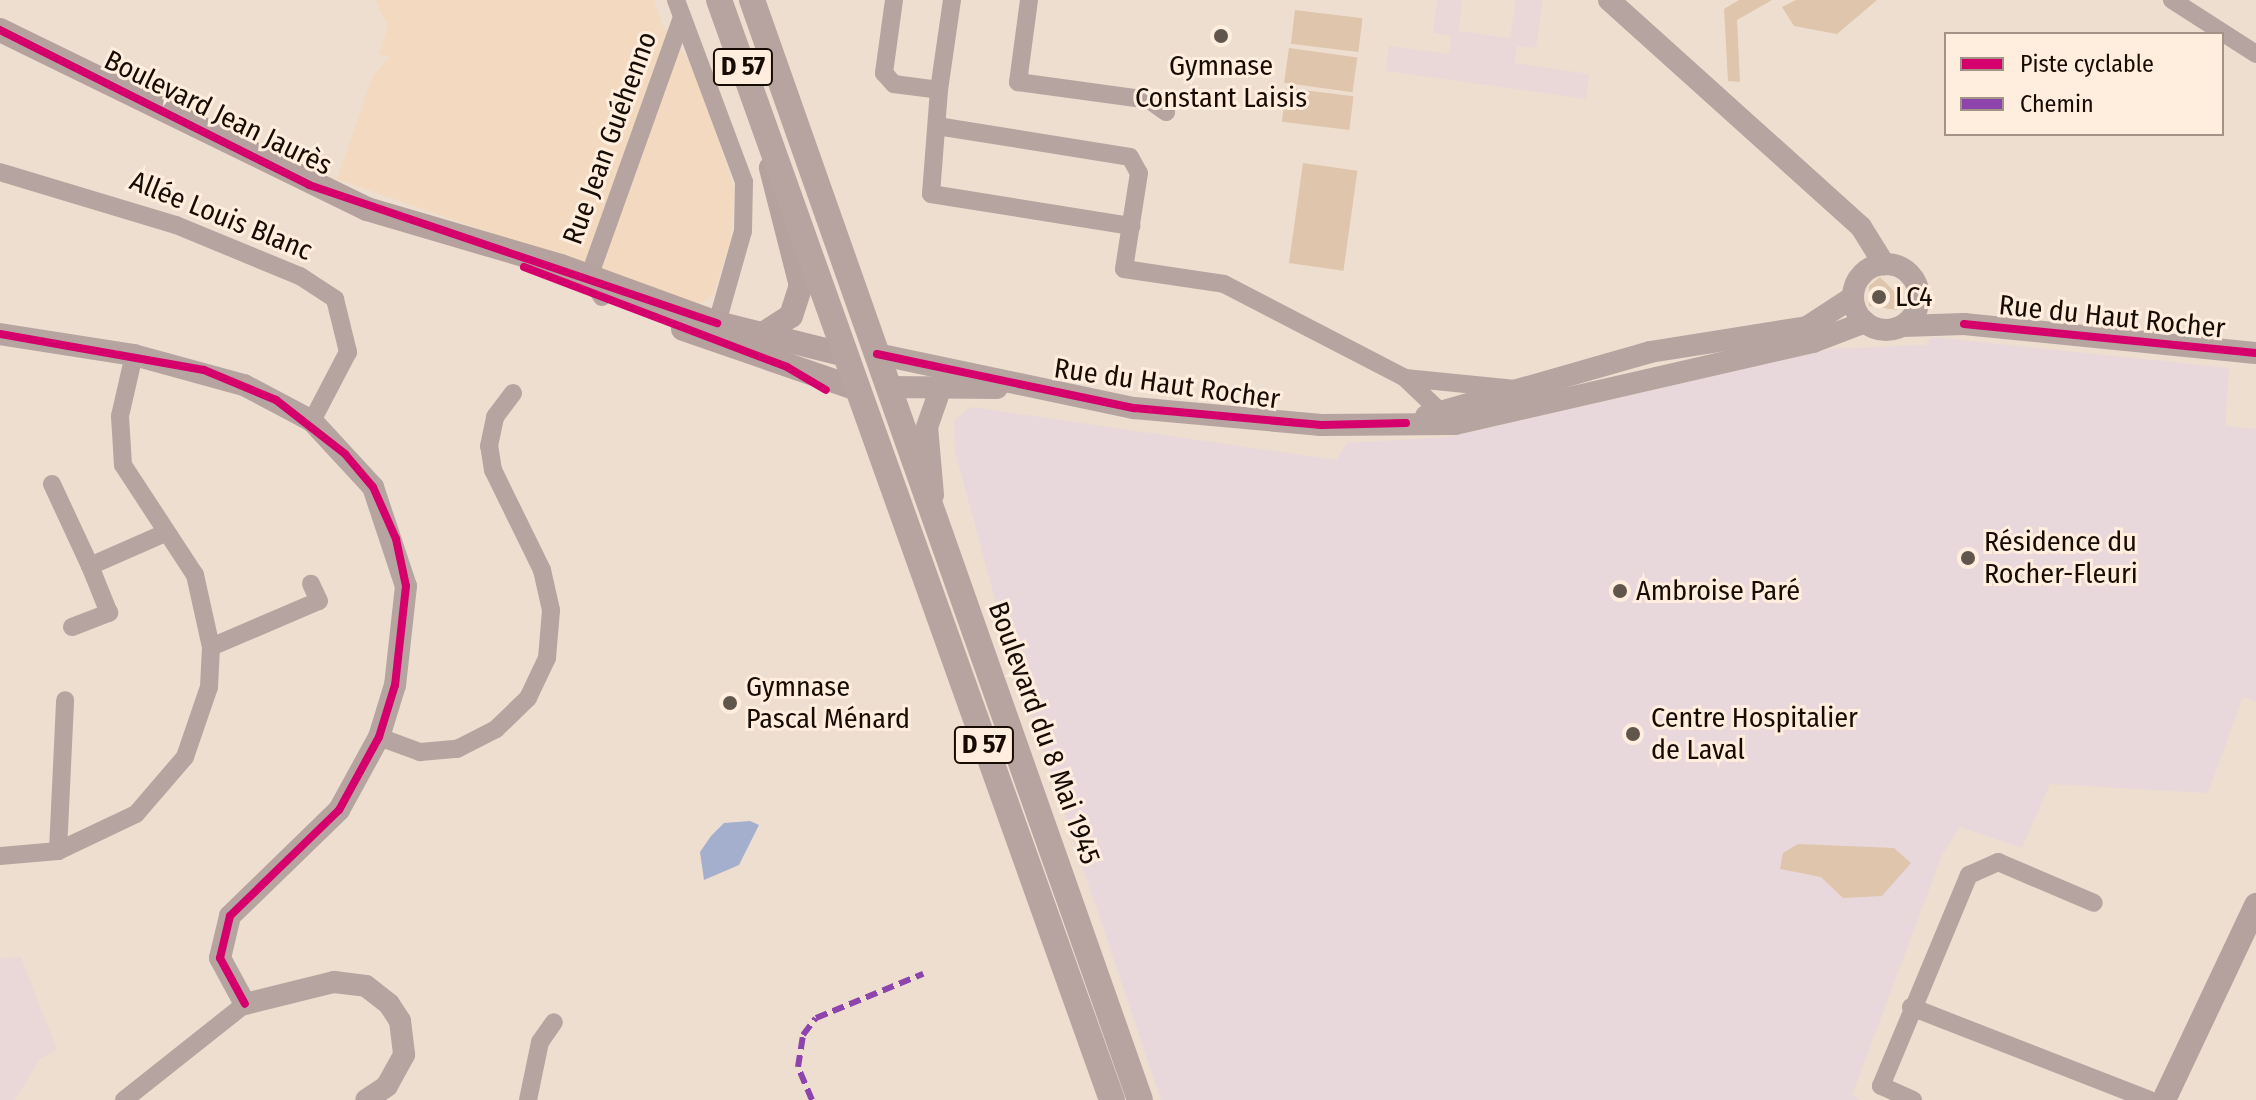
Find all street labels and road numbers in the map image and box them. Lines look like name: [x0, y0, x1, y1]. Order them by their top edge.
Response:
street label: Rue Jean Guéhenno: [556, 27, 664, 249]
street label: Boulevard Jean Jaurès: [99, 43, 337, 183]
road number: D 57: [711, 45, 775, 89]
street label: Allée Louis Blanc: [125, 164, 317, 268]
street label: Rue du Haut Rocher: [1997, 288, 2227, 346]
street label: Rue du Haut Rocher: [1052, 352, 1282, 416]
street label: Boulevard du 8 Mai 1945: [981, 597, 1107, 869]
road number: D 57: [952, 723, 1016, 767]

